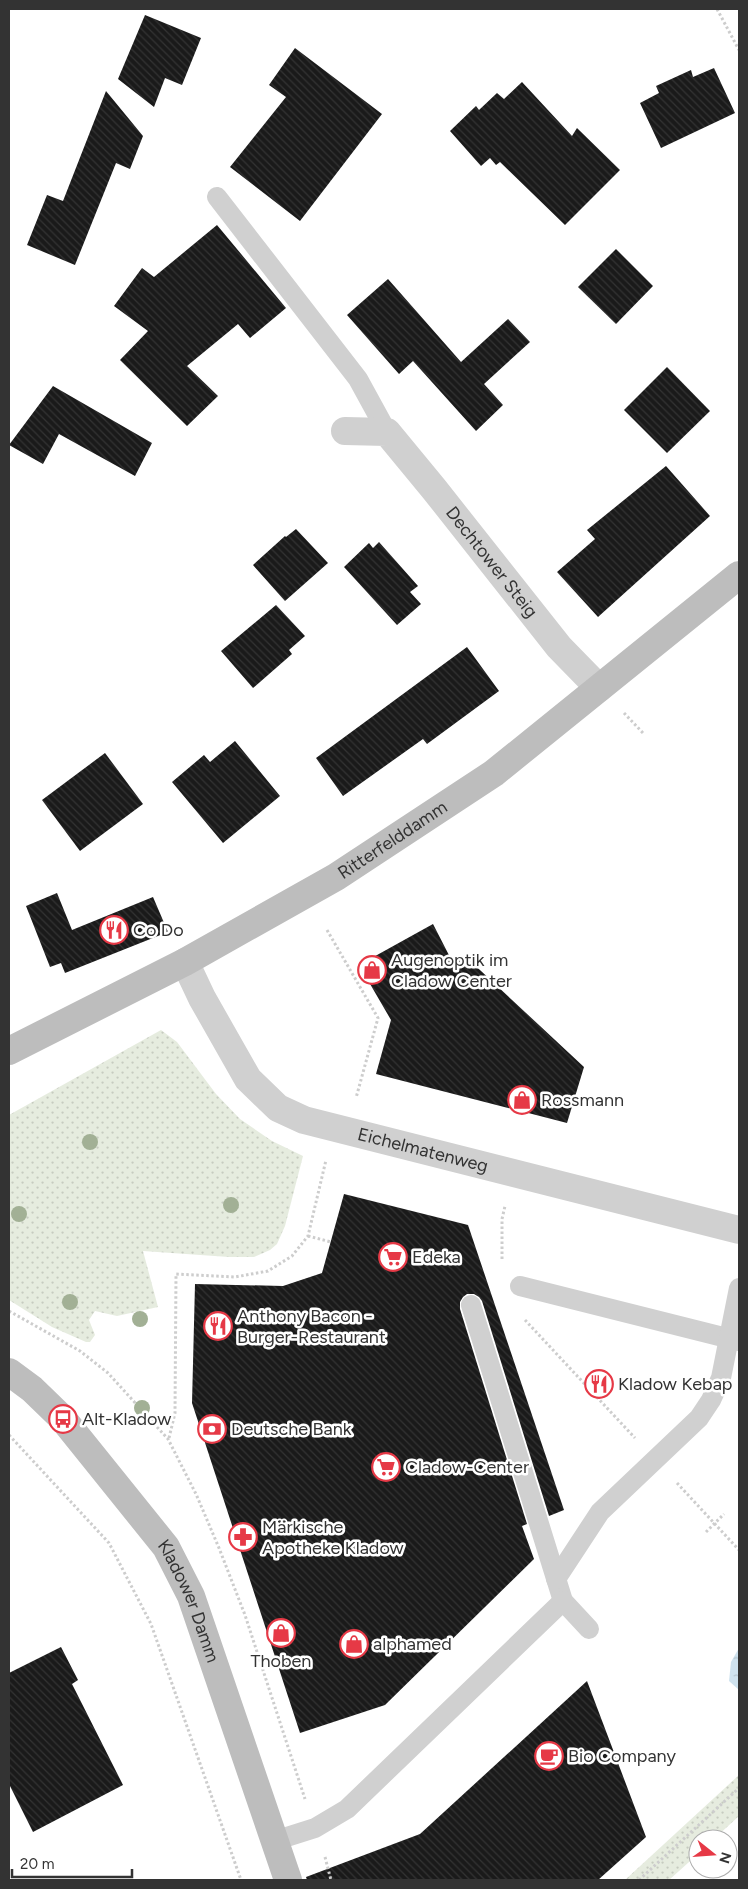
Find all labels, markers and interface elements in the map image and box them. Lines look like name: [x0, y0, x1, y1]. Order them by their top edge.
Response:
street label: Dechtower Steig: [441, 502, 542, 622]
street label: Ritterfelddamm: [334, 796, 451, 884]
restaurant icon: Co Do: [99, 915, 129, 945]
place label: Co Do: [133, 919, 184, 941]
place label: Augenoptik im Cladow Center: [391, 949, 512, 992]
shop icon: Augenoptik im Cladow Center: [357, 955, 387, 985]
shop icon: Rossmann: [507, 1085, 537, 1115]
place label: Rossmann: [541, 1089, 624, 1111]
street label: Eichelmatenweg: [355, 1123, 490, 1177]
supermarket icon: Edeka: [378, 1242, 408, 1272]
place label: Edeka: [412, 1246, 461, 1268]
place label: Anthony Bacon - Burger-Restaurant: [237, 1305, 386, 1348]
restaurant icon: Anthony Bacon - Burger-Restaurant: [203, 1311, 233, 1341]
restaurant icon: Kladow Kebap: [584, 1369, 614, 1399]
place label: Kladow Kebap: [618, 1373, 732, 1395]
bus stop icon: Alt-Kladow: [48, 1404, 78, 1434]
place label: Alt-Kladow: [82, 1408, 171, 1430]
bank icon: Deutsche Bank: [197, 1414, 227, 1444]
place label: Deutsche Bank: [231, 1418, 352, 1440]
supermarket icon: Cladow-Center: [371, 1452, 401, 1482]
place label: Cladow-Center: [405, 1456, 529, 1478]
place label: Märkische Apotheke Kladow: [262, 1516, 404, 1559]
pharmacy icon: Märkische Apotheke Kladow: [228, 1522, 258, 1552]
street label: Kladower Damm: [153, 1535, 224, 1665]
shop icon: Thoben: [266, 1618, 296, 1648]
shop icon: alphamed: [339, 1629, 369, 1659]
place label: alphamed: [373, 1633, 452, 1655]
place label: Thoben: [251, 1650, 311, 1672]
cafe icon: Bio Company: [534, 1741, 564, 1771]
place label: Bio Company: [568, 1745, 677, 1767]
north arrow: [688, 1829, 738, 1879]
scale bar: [12, 1846, 132, 1878]
text: N: [715, 1850, 735, 1865]
text: 20 m: [20, 1855, 54, 1873]

